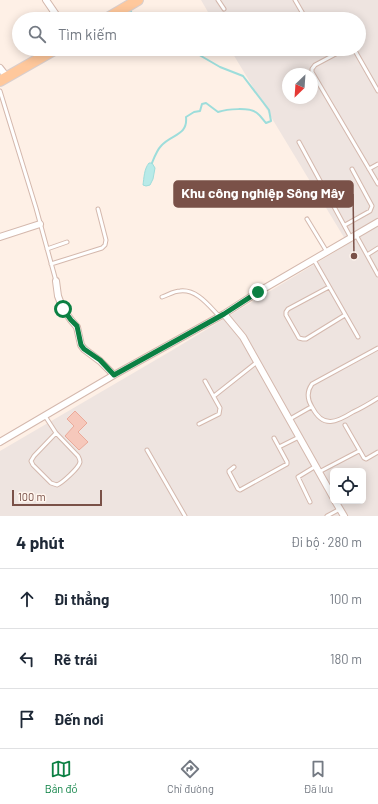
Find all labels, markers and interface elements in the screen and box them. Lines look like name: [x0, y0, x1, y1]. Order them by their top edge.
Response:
search box: [12, 12, 366, 56]
icon: search: [26, 23, 48, 45]
text: Tìm kiếm: [58, 25, 117, 43]
north arrow: [282, 68, 318, 104]
callout: Khu công nghiệp Sông Mây: [174, 181, 353, 207]
text: Khu công nghiệp Sông Mây: [181, 184, 345, 201]
route end: [249, 283, 267, 301]
route start: [54, 300, 72, 318]
map controls: [330, 468, 366, 504]
button: locate: [330, 468, 366, 504]
scale bar: [12, 488, 102, 507]
text: 100 m: [18, 490, 46, 503]
text: 4 phút: [16, 532, 64, 552]
text: Đi bộ · 280 m: [291, 534, 362, 550]
icon: ahead: [16, 588, 38, 610]
text: Đi thẳng: [54, 590, 109, 608]
text: 100 m: [329, 591, 362, 607]
icon: left: [16, 648, 38, 670]
text: Rẽ trái: [54, 650, 97, 668]
text: 180 m: [330, 651, 362, 667]
icon: arrive: [16, 708, 38, 730]
text: Đến nơi: [54, 710, 104, 728]
tab: Bản đồ: [45, 758, 77, 795]
tab: Chỉ đường: [167, 758, 214, 795]
tab: Đã lưu: [304, 758, 333, 795]

